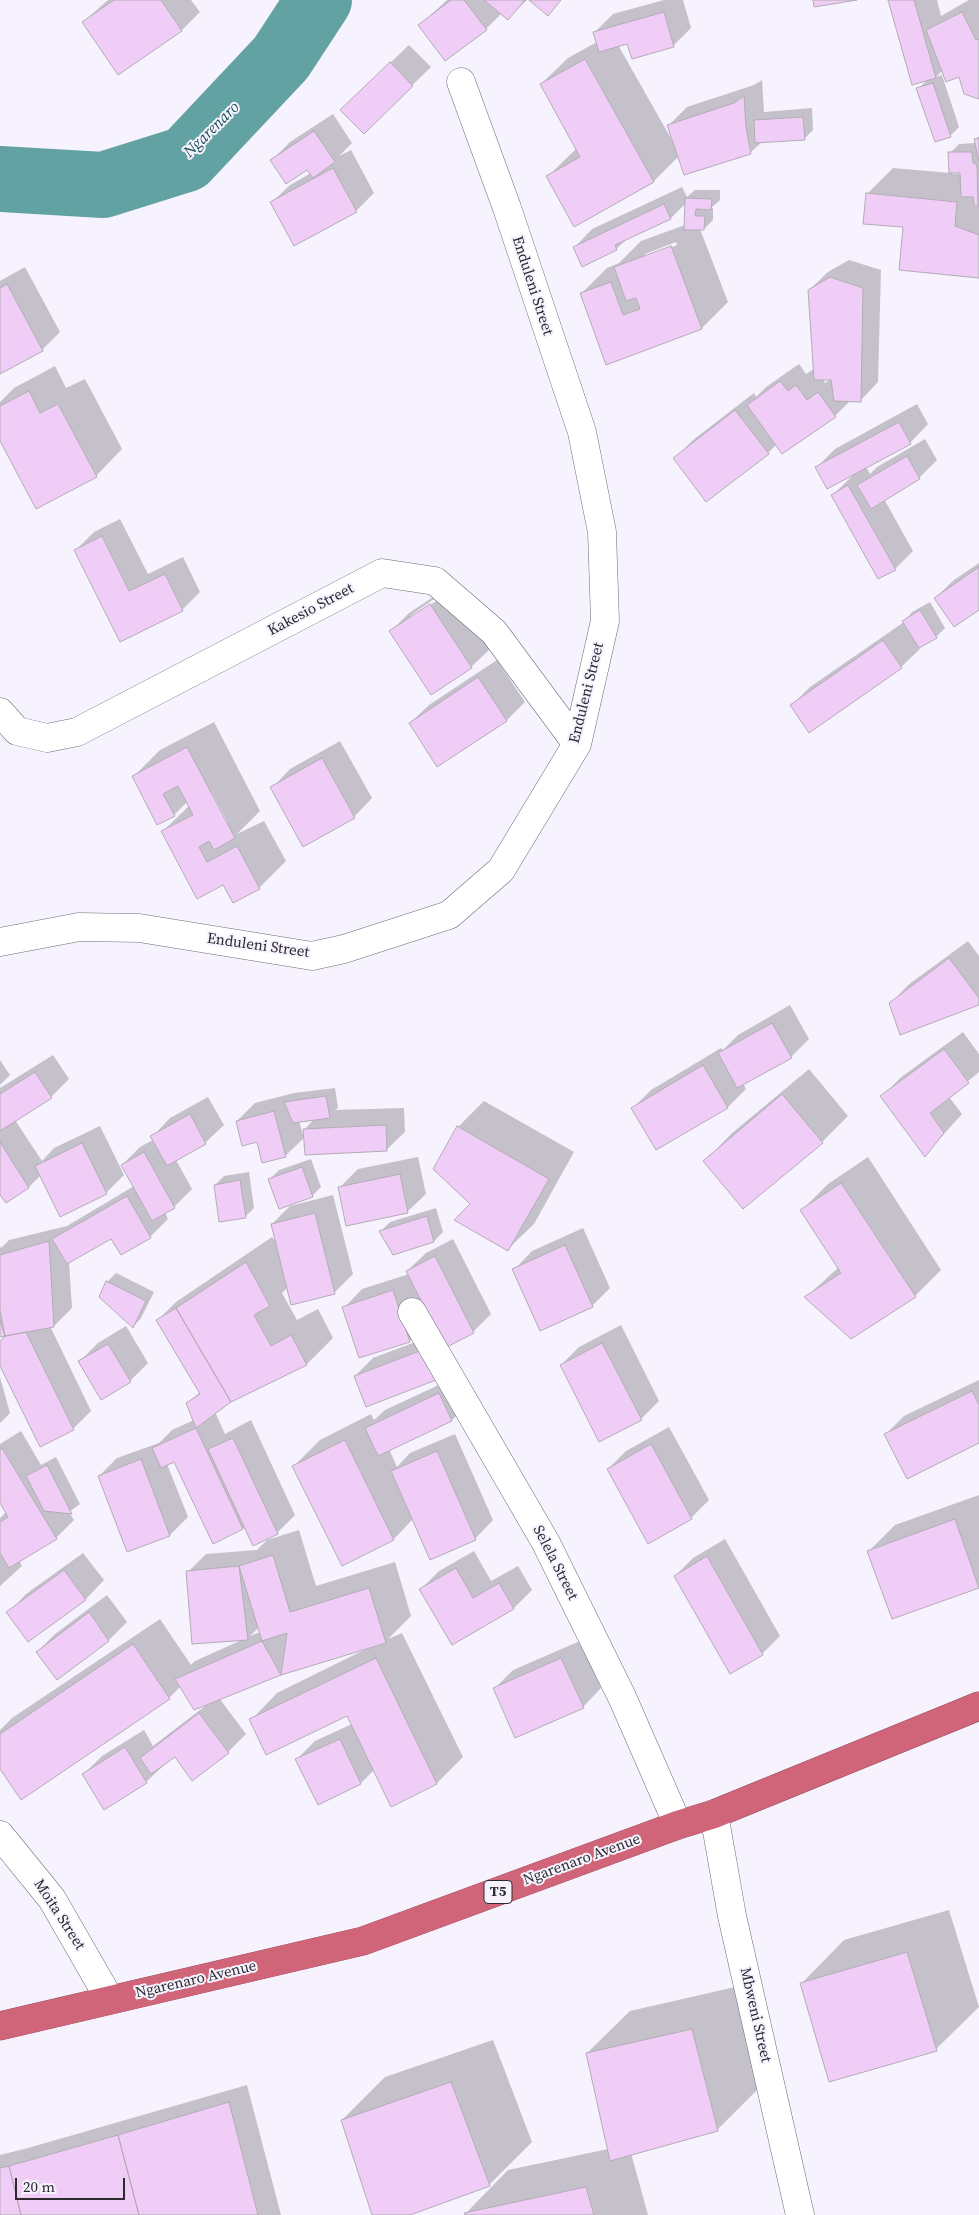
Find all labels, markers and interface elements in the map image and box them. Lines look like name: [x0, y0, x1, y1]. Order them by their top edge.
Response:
water label: Ngarenaro: [180, 98, 244, 162]
street label: Enduleni Street: [507, 234, 557, 338]
street label: Kakesio Street: [265, 580, 357, 640]
street label: Enduleni Street: [566, 641, 608, 745]
street label: Enduleni Street: [206, 930, 310, 962]
street label: Selela Street: [529, 1523, 581, 1603]
street label: Ngarenaro Avenue: [521, 1830, 643, 1890]
street label: Moita Street: [29, 1876, 89, 1954]
road number: T5: [484, 1880, 512, 1904]
street label: Ngarenaro Avenue: [134, 1957, 258, 2003]
street label: Mbweni Street: [735, 1966, 775, 2064]
scale bar: [18, 2168, 128, 2200]
text: 20 m: [23, 2176, 55, 2197]

